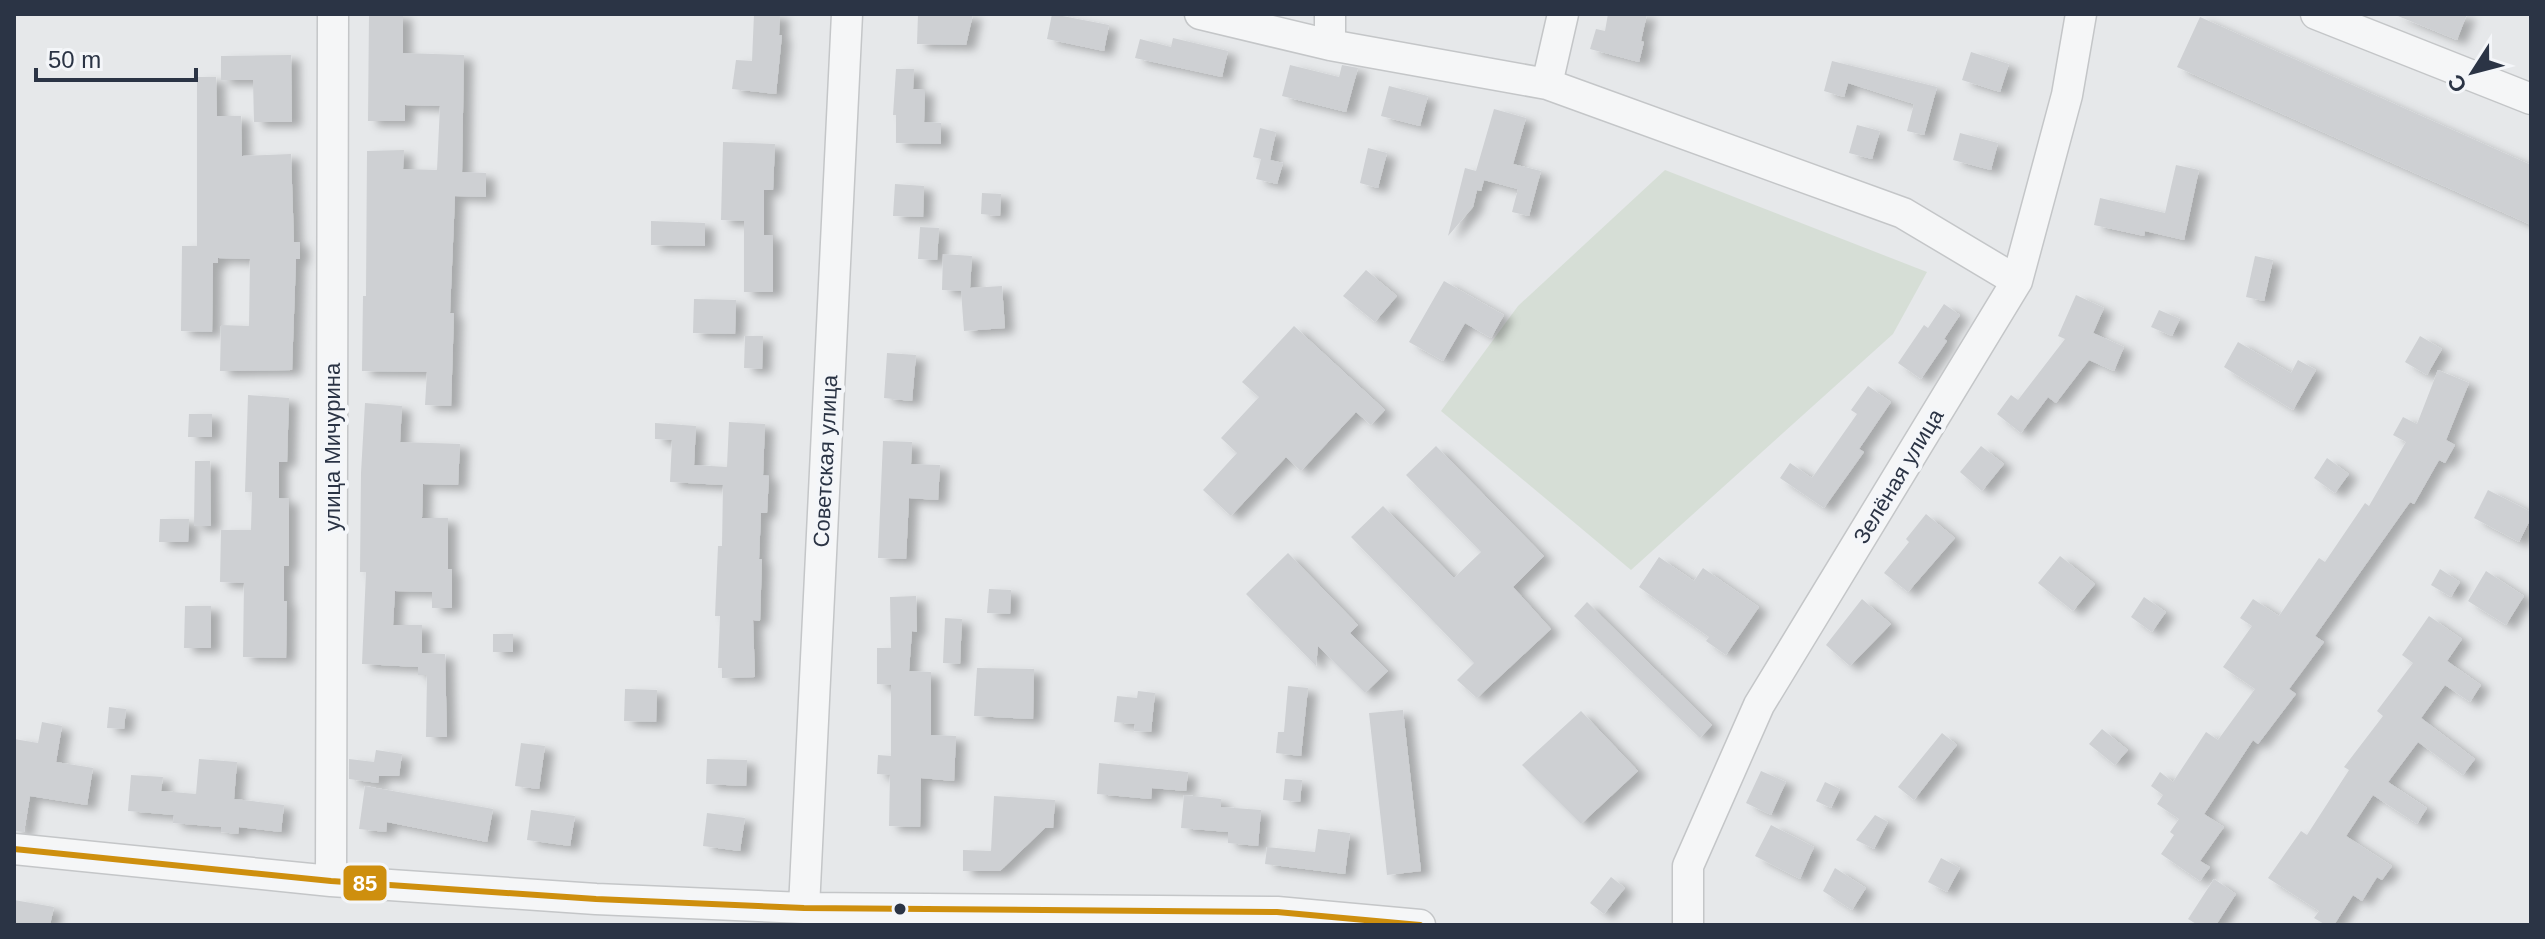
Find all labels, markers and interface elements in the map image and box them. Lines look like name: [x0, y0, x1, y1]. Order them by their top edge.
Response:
scale bar: [36, 32, 196, 82]
north arrow: [2433, 32, 2513, 112]
text: 50 m: [48, 46, 101, 73]
text: С: [2442, 70, 2472, 97]
street label: улица Мичурина: [320, 362, 345, 531]
street label: Советская улица: [808, 373, 843, 548]
street label: Зелёная улица: [1848, 404, 1949, 548]
line badge: 85: [342, 864, 388, 902]
text: 85: [353, 871, 377, 896]
unlabelled marker: [892, 901, 908, 917]

